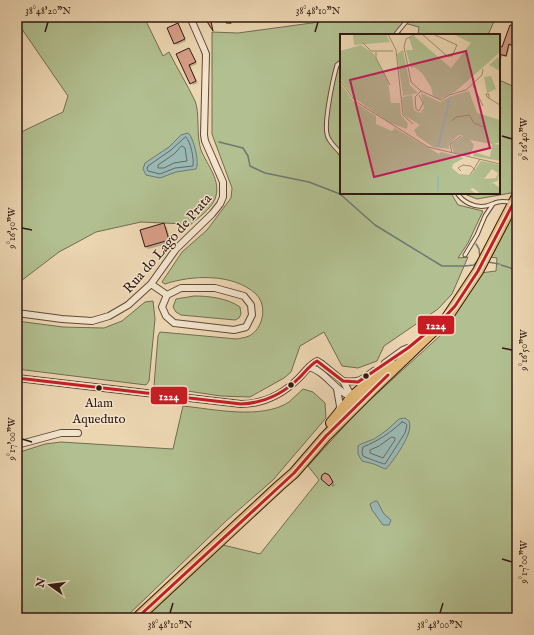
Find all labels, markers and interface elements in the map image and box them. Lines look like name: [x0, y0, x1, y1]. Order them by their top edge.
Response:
text: 38°48'20"N: [25, 5, 71, 18]
text: 38°48'10"N: [296, 5, 341, 18]
inset map: [340, 34, 500, 194]
text: 9°16'40"W: [518, 117, 531, 161]
street label: Rua do Lago de Prata: [120, 189, 217, 297]
text: 9°16'50"W: [6, 207, 19, 250]
line badge: 1224: [417, 315, 455, 335]
text: 1224: [426, 319, 447, 333]
text: 9°16'50"W: [518, 329, 531, 372]
unlabelled marker: [361, 371, 371, 381]
unlabelled marker: [286, 380, 296, 390]
marker: Alam Aqueduto: [94, 383, 104, 393]
line badge: 1224: [150, 386, 188, 405]
text: 1224: [159, 390, 180, 404]
place label: Alam Aqueduto: [71, 395, 126, 428]
text: 9°17'00"W: [6, 417, 19, 462]
text: 9°17'00"W: [518, 540, 531, 585]
north arrow: [30, 565, 70, 605]
text: N: [33, 576, 49, 590]
text: 38°48'10"N: [148, 619, 193, 632]
text: 38°48'00"N: [417, 619, 463, 632]

